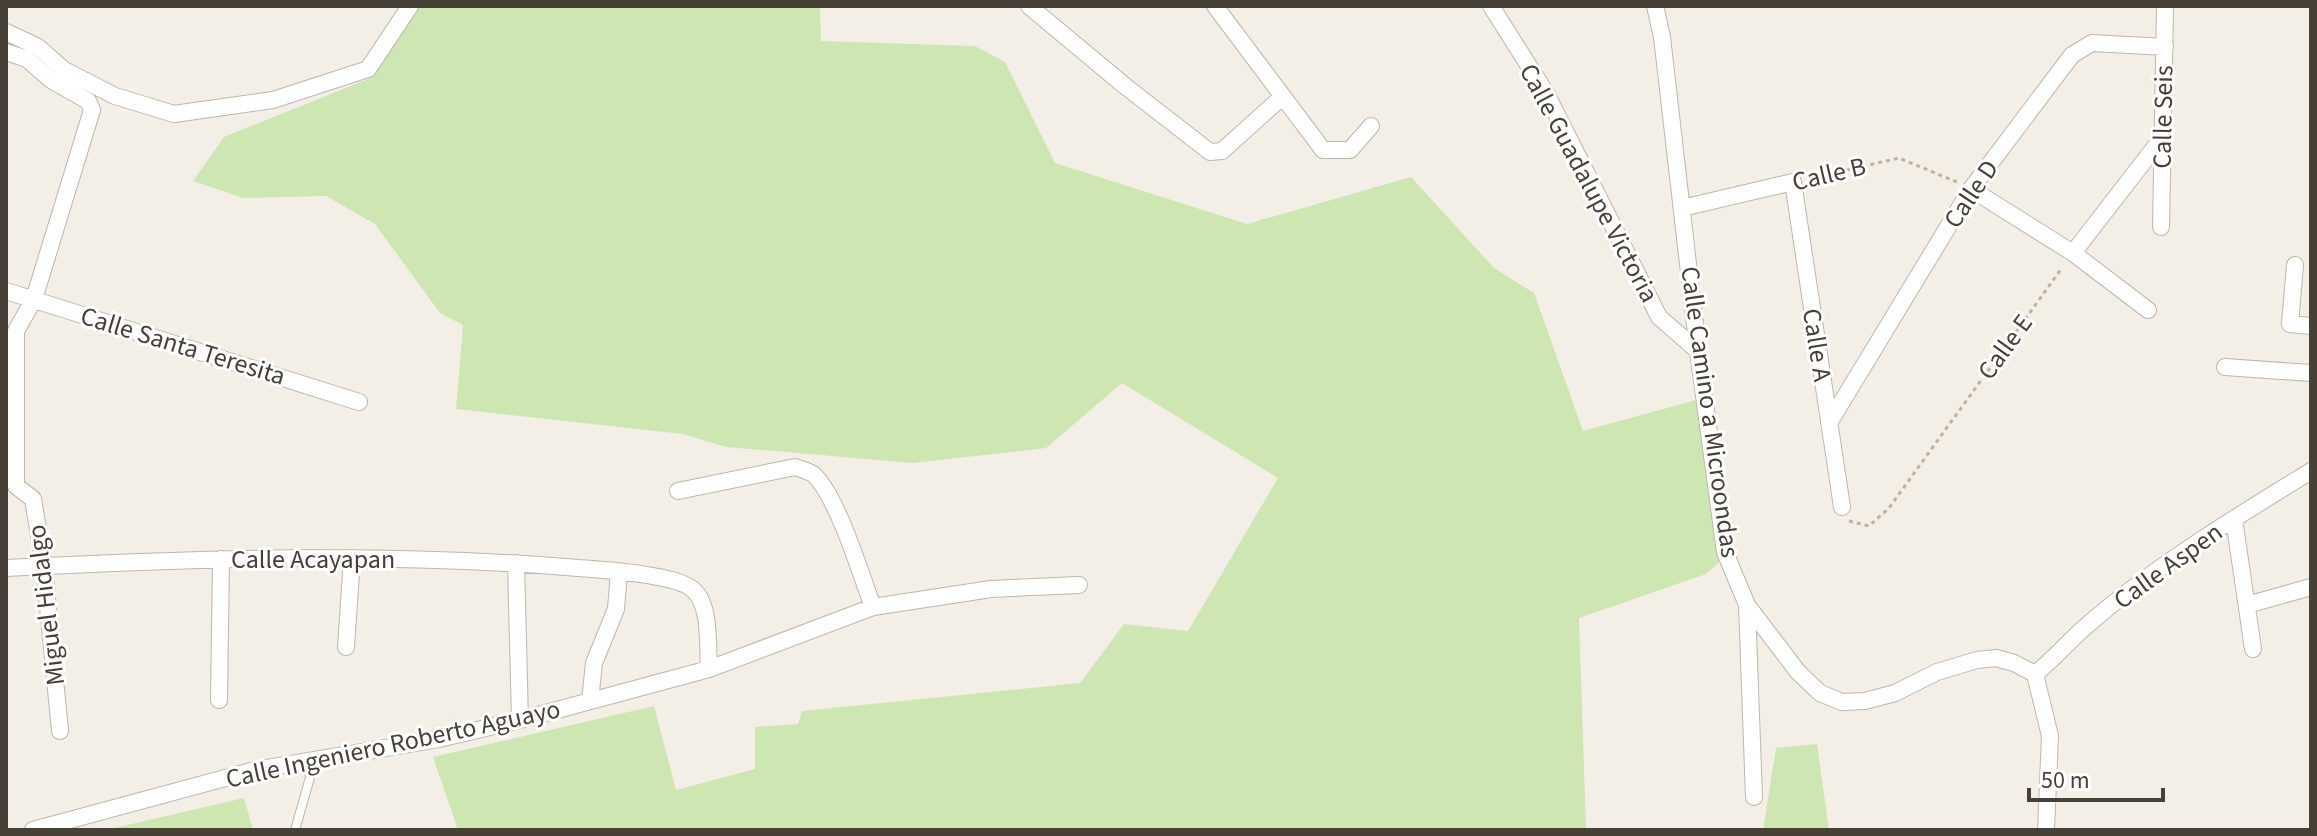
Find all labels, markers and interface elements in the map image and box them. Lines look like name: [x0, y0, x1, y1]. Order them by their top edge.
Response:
street label: Calle Guadalupe Victoria: [1510, 57, 1668, 309]
street label: Calle Seis: [2144, 65, 2182, 169]
street label: Calle B: [1788, 148, 1870, 200]
street label: Calle D: [1935, 152, 2007, 236]
street label: Calle Camino a Microondas: [1671, 264, 1749, 560]
street label: Calle Santa Teresita: [76, 297, 290, 395]
street label: Calle A: [1793, 306, 1841, 385]
street label: Calle E: [1969, 307, 2041, 387]
street label: Calle Aspen: [2106, 514, 2230, 618]
street label: Miguel Hidalgo: [18, 523, 74, 687]
street label: Calle Acayapan: [231, 541, 395, 578]
street label: Calle Ingeniero Roberto Aguayo: [222, 690, 564, 798]
scale bar: [2029, 752, 2163, 802]
text: 50 m: [2041, 763, 2090, 798]

